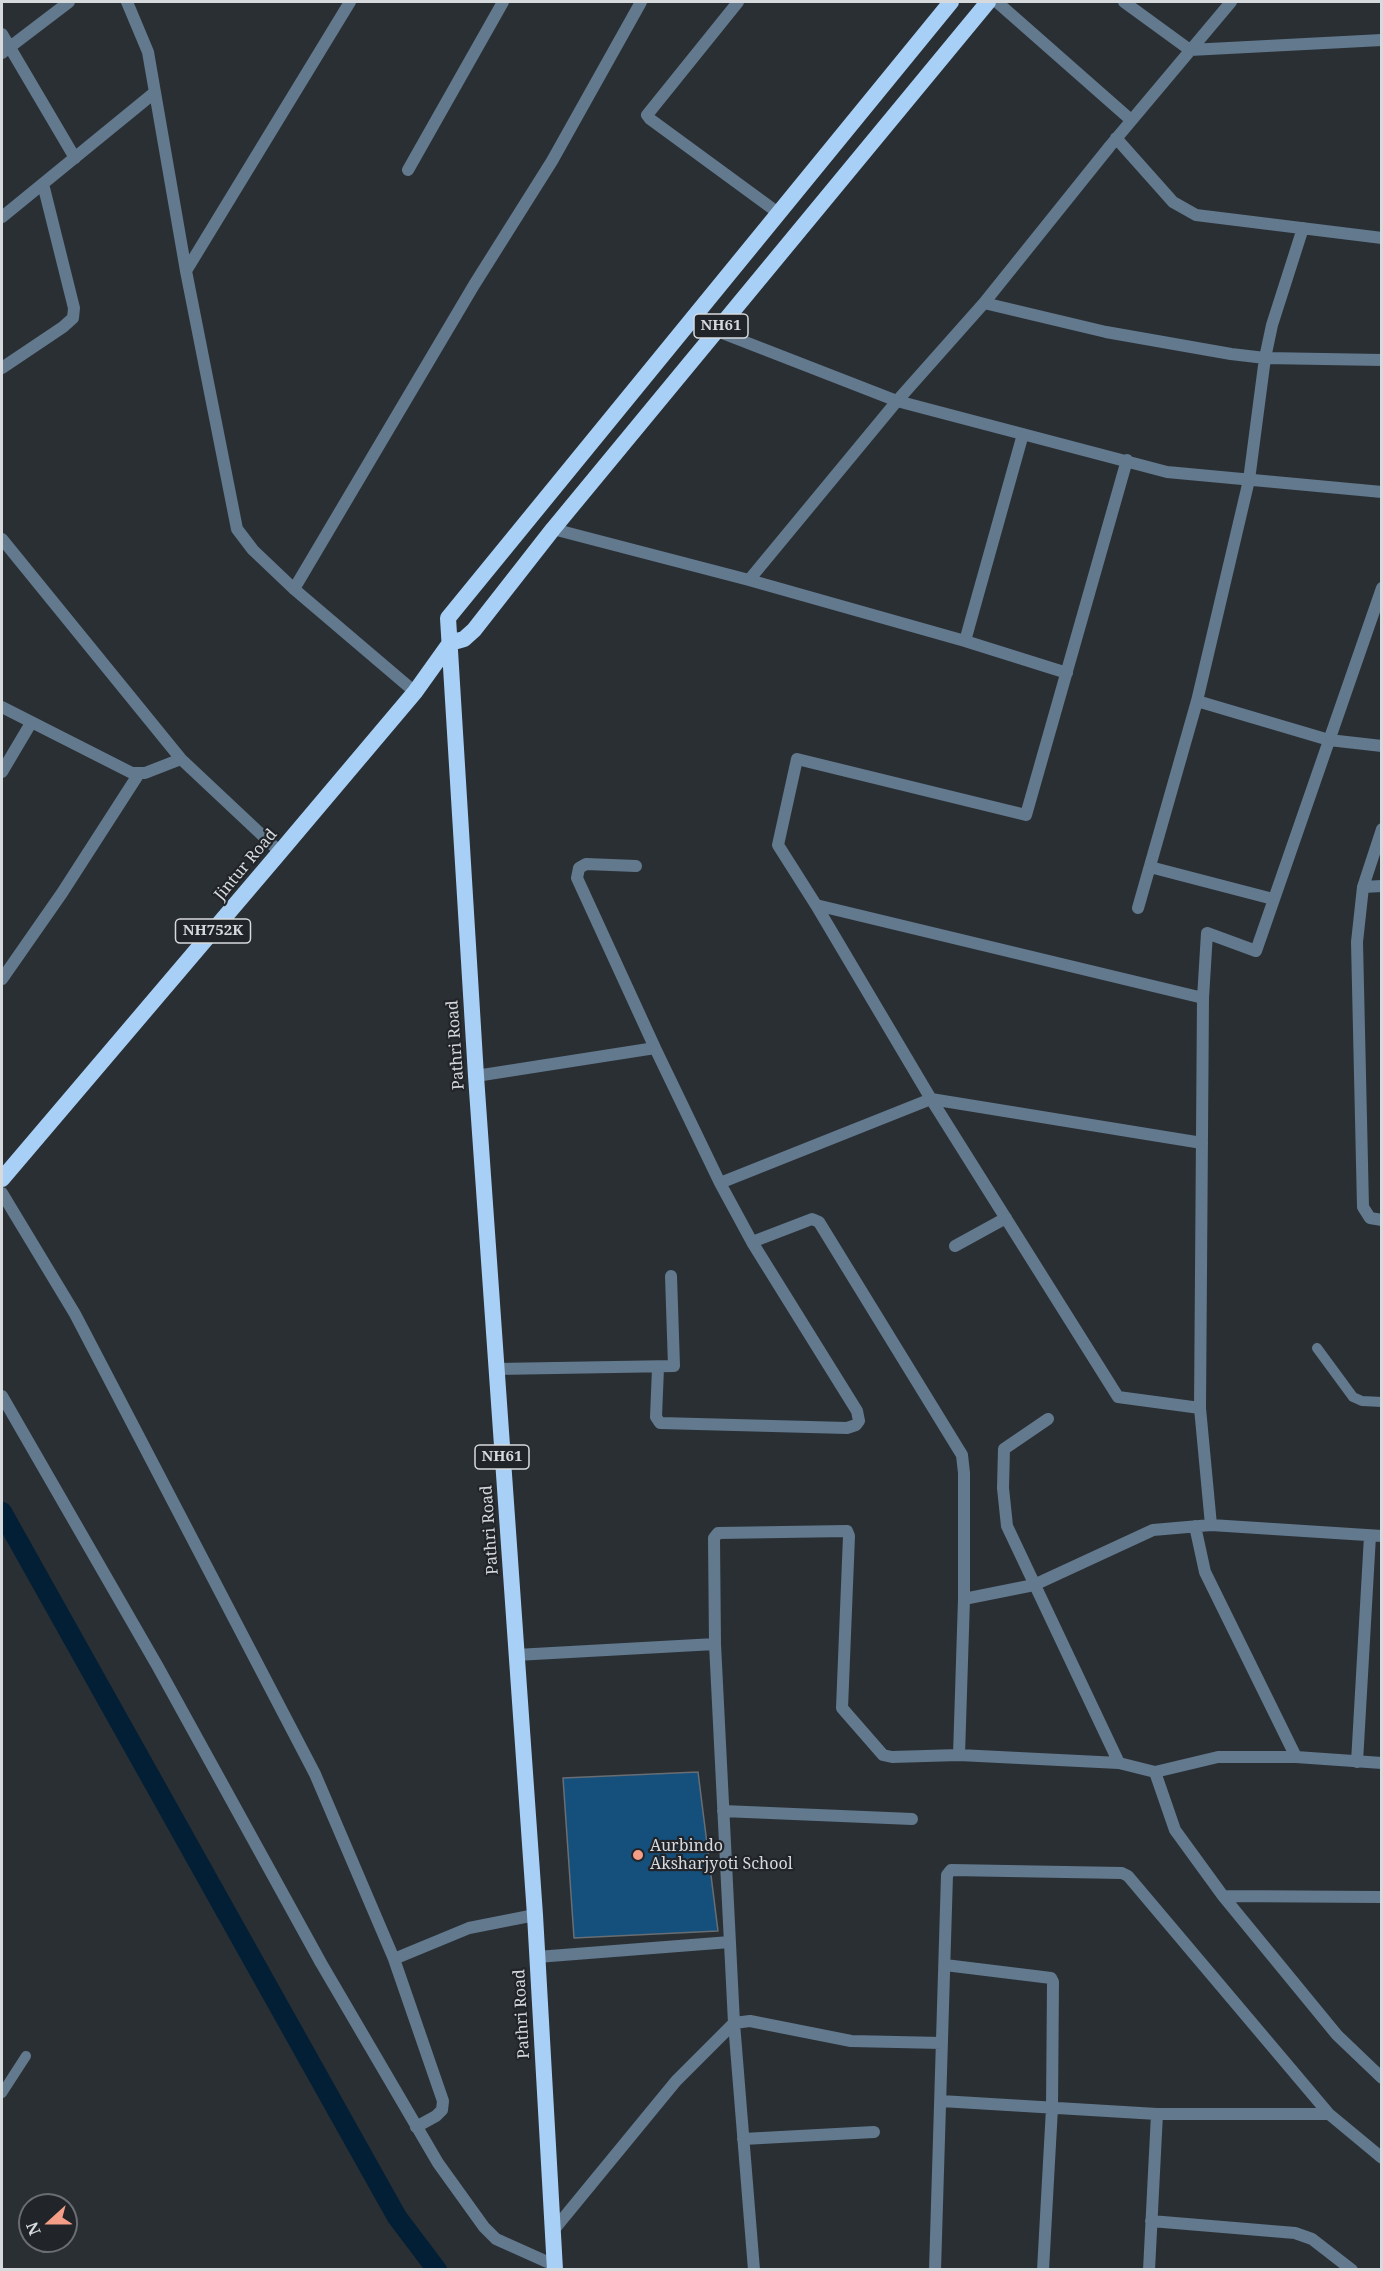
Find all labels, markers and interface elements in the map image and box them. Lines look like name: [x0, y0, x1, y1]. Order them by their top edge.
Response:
road number: NH61: [694, 314, 748, 338]
street label: Jintur Road: [211, 825, 281, 905]
road number: NH752K: [176, 919, 250, 943]
street label: Pathri Road: [443, 1000, 469, 1090]
road number: NH61: [475, 1445, 529, 1469]
street label: Pathri Road: [477, 1485, 503, 1575]
place label: Aurbindo Aksharjyoti School: [650, 1836, 793, 1874]
marker: Aurbindo Aksharjyoti School: [631, 1848, 645, 1862]
street label: Pathri Road: [510, 1969, 534, 2059]
north arrow: [18, 2193, 78, 2253]
text: N: [21, 2219, 46, 2239]

